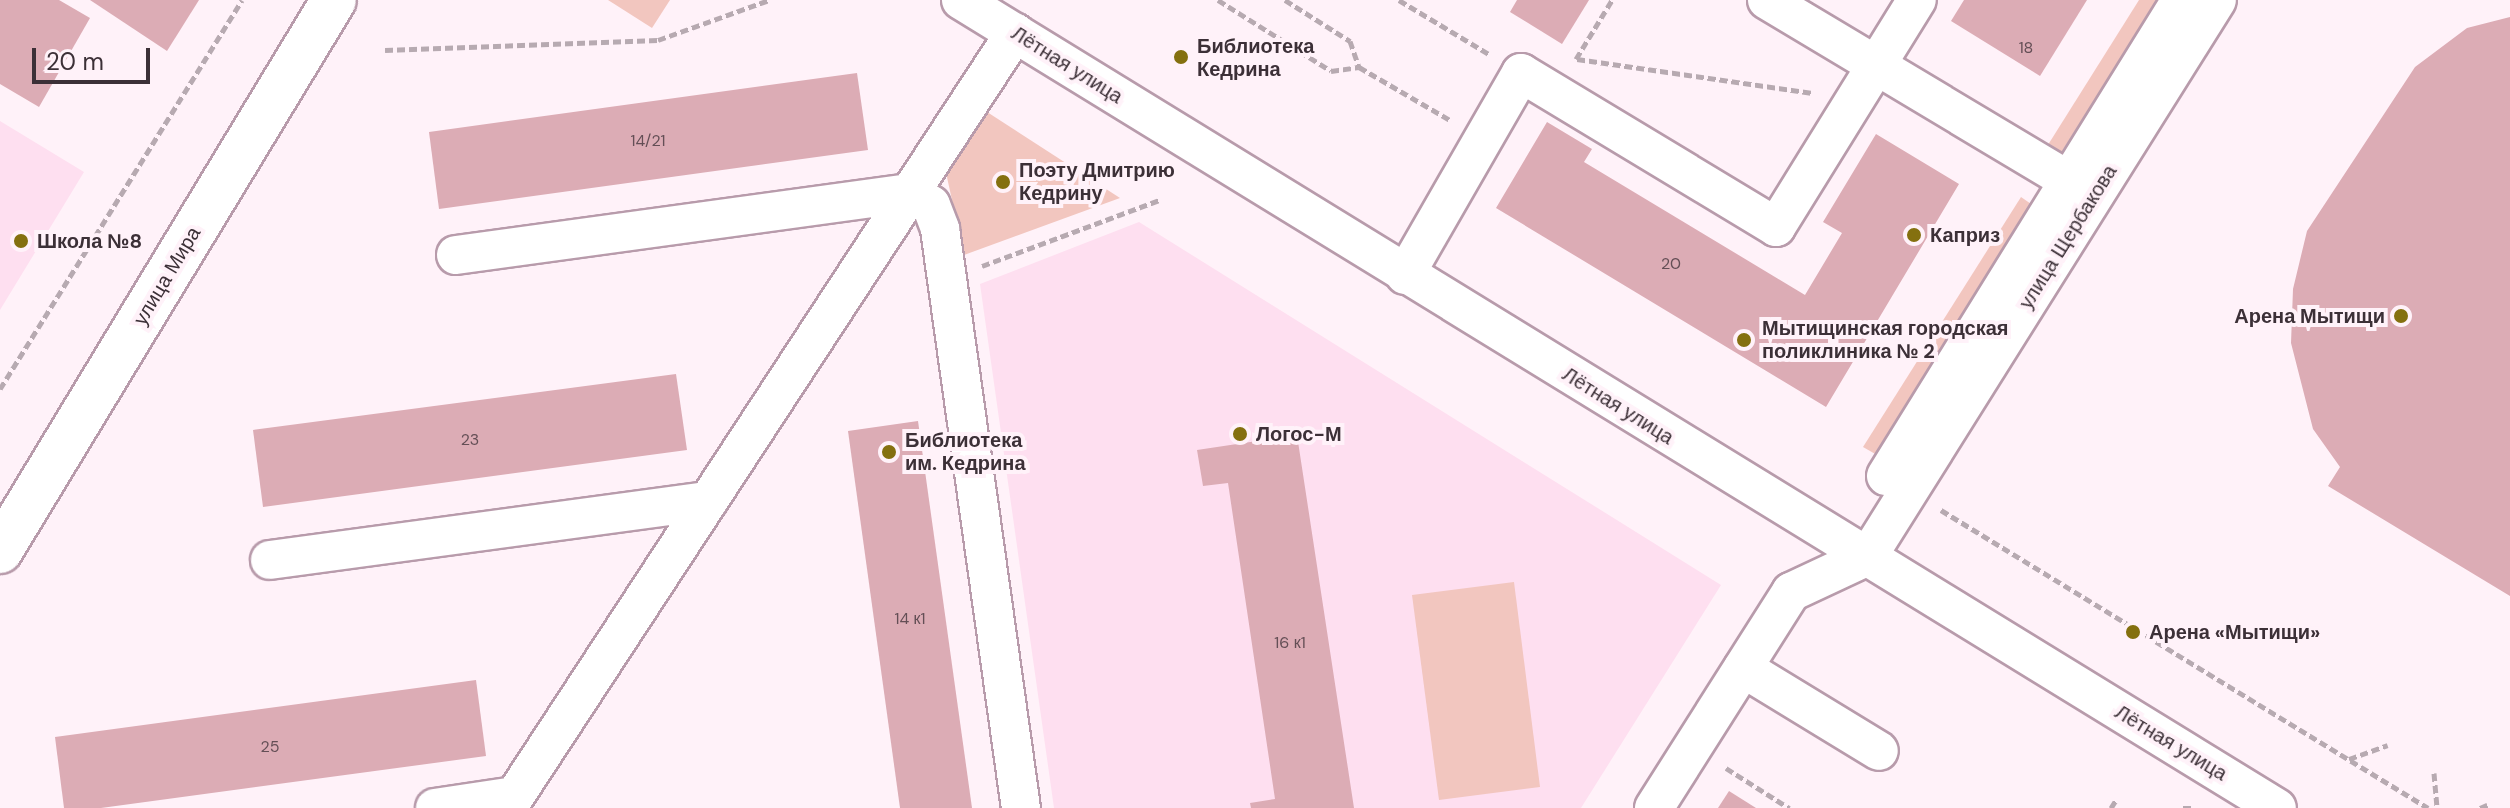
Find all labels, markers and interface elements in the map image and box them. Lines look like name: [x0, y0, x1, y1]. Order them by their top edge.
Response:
street label: Лётная улица: [1007, 21, 1127, 109]
scale bar: [36, 32, 154, 82]
place label: Библиотека Кедрина: [1197, 34, 1314, 81]
house number: 18: [2019, 38, 2033, 58]
text: 20 m: [46, 46, 104, 77]
marker: Библиотека Кедрина: [1172, 48, 1190, 66]
house number: 14/21: [630, 131, 666, 151]
place label: Поэту Дмитрию Кедрину: [1019, 158, 1175, 205]
street label: улица Щербакова: [2014, 161, 2122, 313]
marker: Поэту Дмитрию Кедрину: [994, 173, 1012, 191]
street label: улица Мира: [128, 223, 206, 329]
place label: Каприз: [1930, 223, 2000, 247]
marker: Каприз: [1905, 226, 1923, 244]
place label: Школа №8: [37, 229, 142, 253]
marker: Школа №8: [12, 232, 30, 250]
house number: 20: [1661, 254, 1681, 274]
place label: Арена Мытищи: [2234, 304, 2385, 328]
marker: Арена Мытищи: [2392, 307, 2410, 325]
place label: Мытищинская городская поликлиника № 2: [1762, 316, 2009, 363]
marker: Мытищинская городская поликлиника № 2: [1733, 329, 1755, 351]
street label: Лётная улица: [1558, 362, 1678, 450]
place label: Логос-М: [1256, 422, 1342, 446]
marker: Логос-М: [1231, 425, 1249, 443]
place label: Библиотека им. Кедрина: [905, 428, 1026, 475]
house number: 23: [461, 430, 479, 450]
marker: Библиотека им. Кедрина: [880, 443, 898, 461]
house number: 14 к1: [895, 609, 925, 629]
place label: Арена «Мытищи»: [2149, 620, 2320, 644]
marker: Арена «Мытищи»: [2124, 623, 2142, 641]
house number: 16 к1: [1274, 633, 1306, 653]
street label: Лётная улица: [2111, 700, 2231, 786]
house number: 25: [261, 737, 279, 757]

